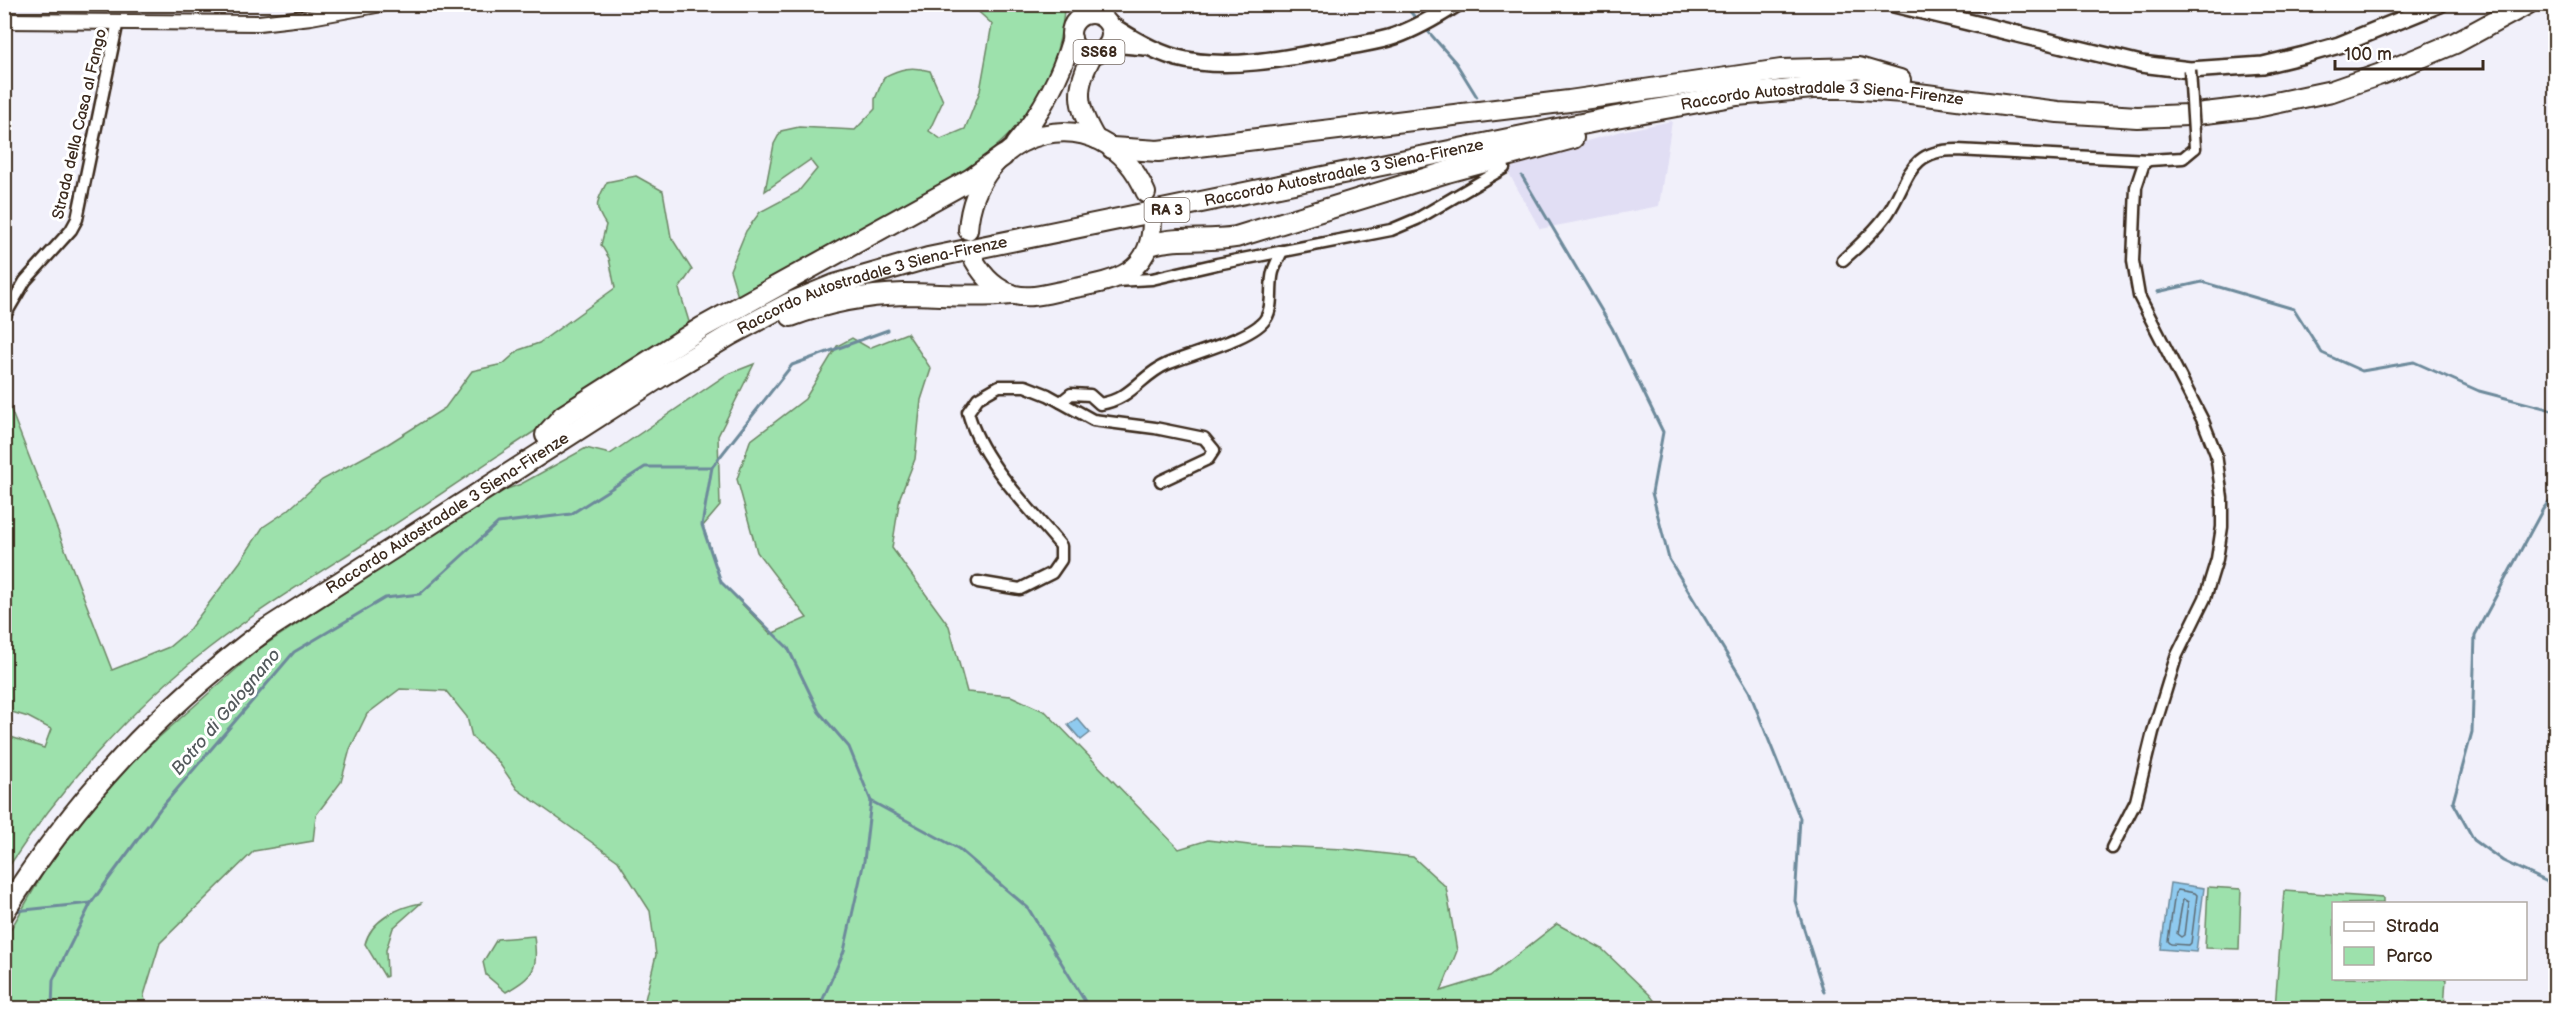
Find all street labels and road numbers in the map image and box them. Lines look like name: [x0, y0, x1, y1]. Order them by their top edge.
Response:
street label: Strada della Casa al Fango: [49, 27, 111, 221]
road number: SS68: [1074, 40, 1124, 64]
street label: Raccordo Autostradale 3 Siena-Firenze: [1679, 78, 1965, 115]
street label: Raccordo Autostradale 3 Siena-Firenze: [1203, 135, 1486, 211]
road number: RA 3: [1144, 198, 1190, 222]
street label: Raccordo Autostradale 3 Siena-Firenze: [734, 232, 1010, 339]
street label: Raccordo Autostradale 3 Siena-Firenze: [323, 428, 573, 598]

